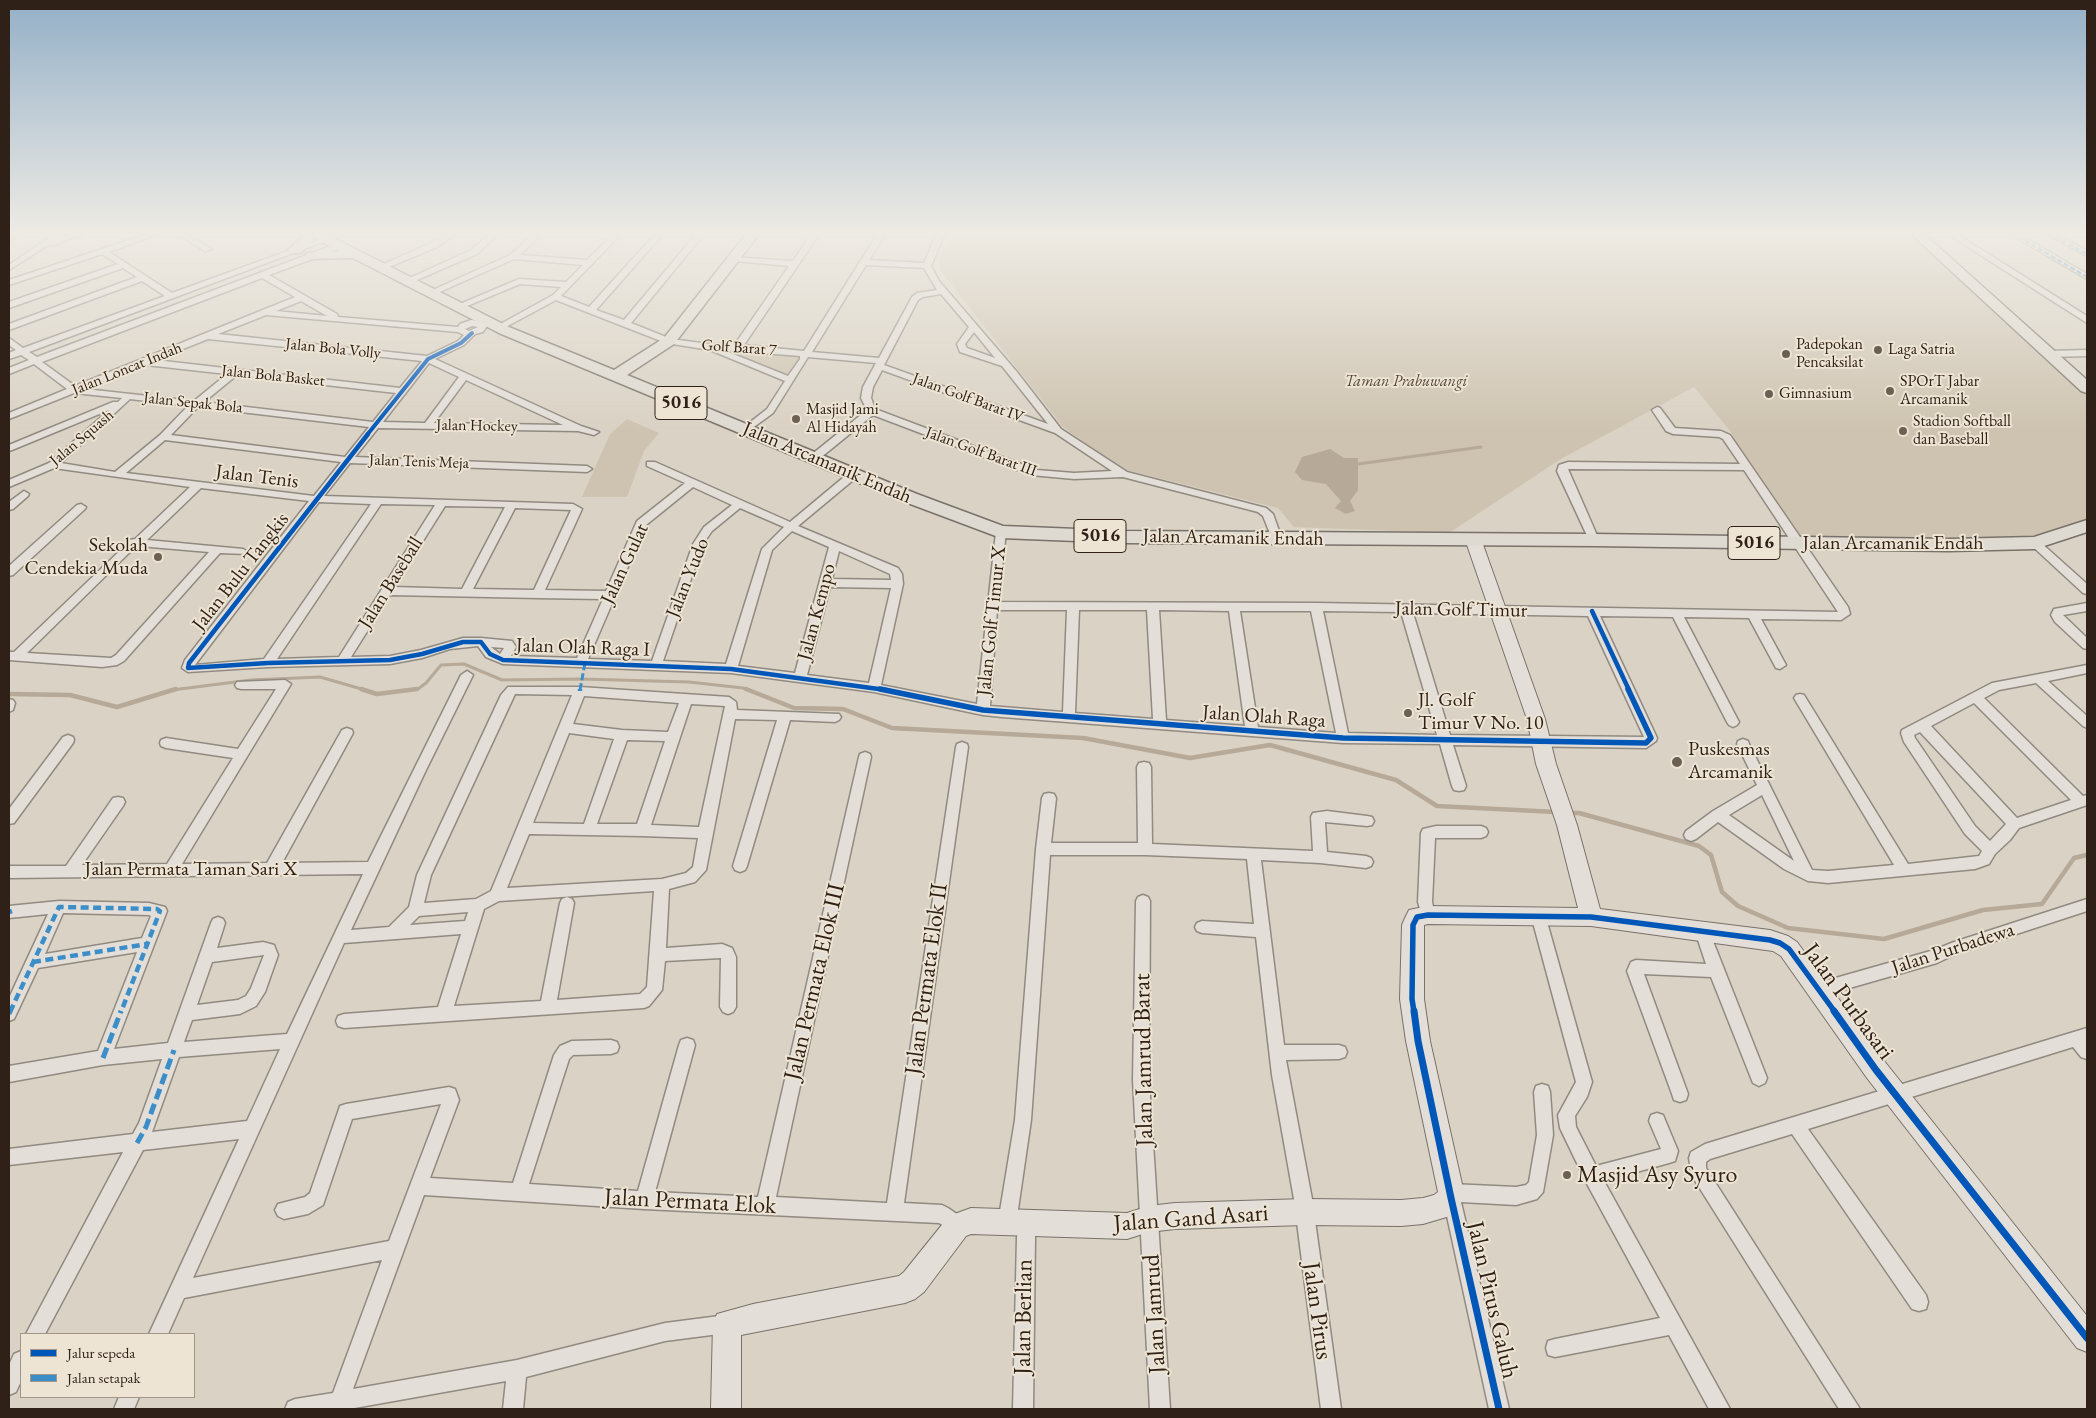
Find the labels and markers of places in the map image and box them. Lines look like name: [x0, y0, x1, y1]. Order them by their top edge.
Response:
place label: Padepokan Pencaksilat: [1796, 335, 1863, 373]
place label: Laga Satria: [1888, 340, 1955, 360]
marker: Laga Satria: [1872, 344, 1884, 356]
marker: Padepokan Pencaksilat: [1780, 348, 1792, 360]
place label: SPOrT Jabar Arcamanik: [1900, 372, 1979, 410]
place label: Gimnasium: [1779, 384, 1852, 404]
marker: SPOrT Jabar Arcamanik: [1884, 385, 1896, 397]
marker: Gimnasium: [1763, 388, 1775, 400]
place label: Masjid Jami Al Hidayah: [806, 400, 879, 438]
place label: Stadion Softball dan Baseball: [1913, 412, 2011, 450]
marker: Masjid Jami Al Hidayah: [790, 413, 802, 425]
marker: Stadion Softball dan Baseball: [1897, 425, 1909, 437]
place label: Sekolah Cendekia Muda: [25, 534, 148, 581]
marker: Sekolah Cendekia Muda: [152, 551, 164, 563]
place label: Jl. Golf Timur V No. 10: [1418, 689, 1544, 736]
marker: Jl. Golf Timur V No. 10: [1402, 707, 1414, 719]
place label: Puskesmas Arcamanik: [1688, 738, 1773, 785]
marker: Puskesmas Arcamanik: [1670, 755, 1684, 769]
place label: Masjid Asy Syuro: [1577, 1161, 1737, 1189]
marker: Masjid Asy Syuro: [1561, 1169, 1573, 1181]

